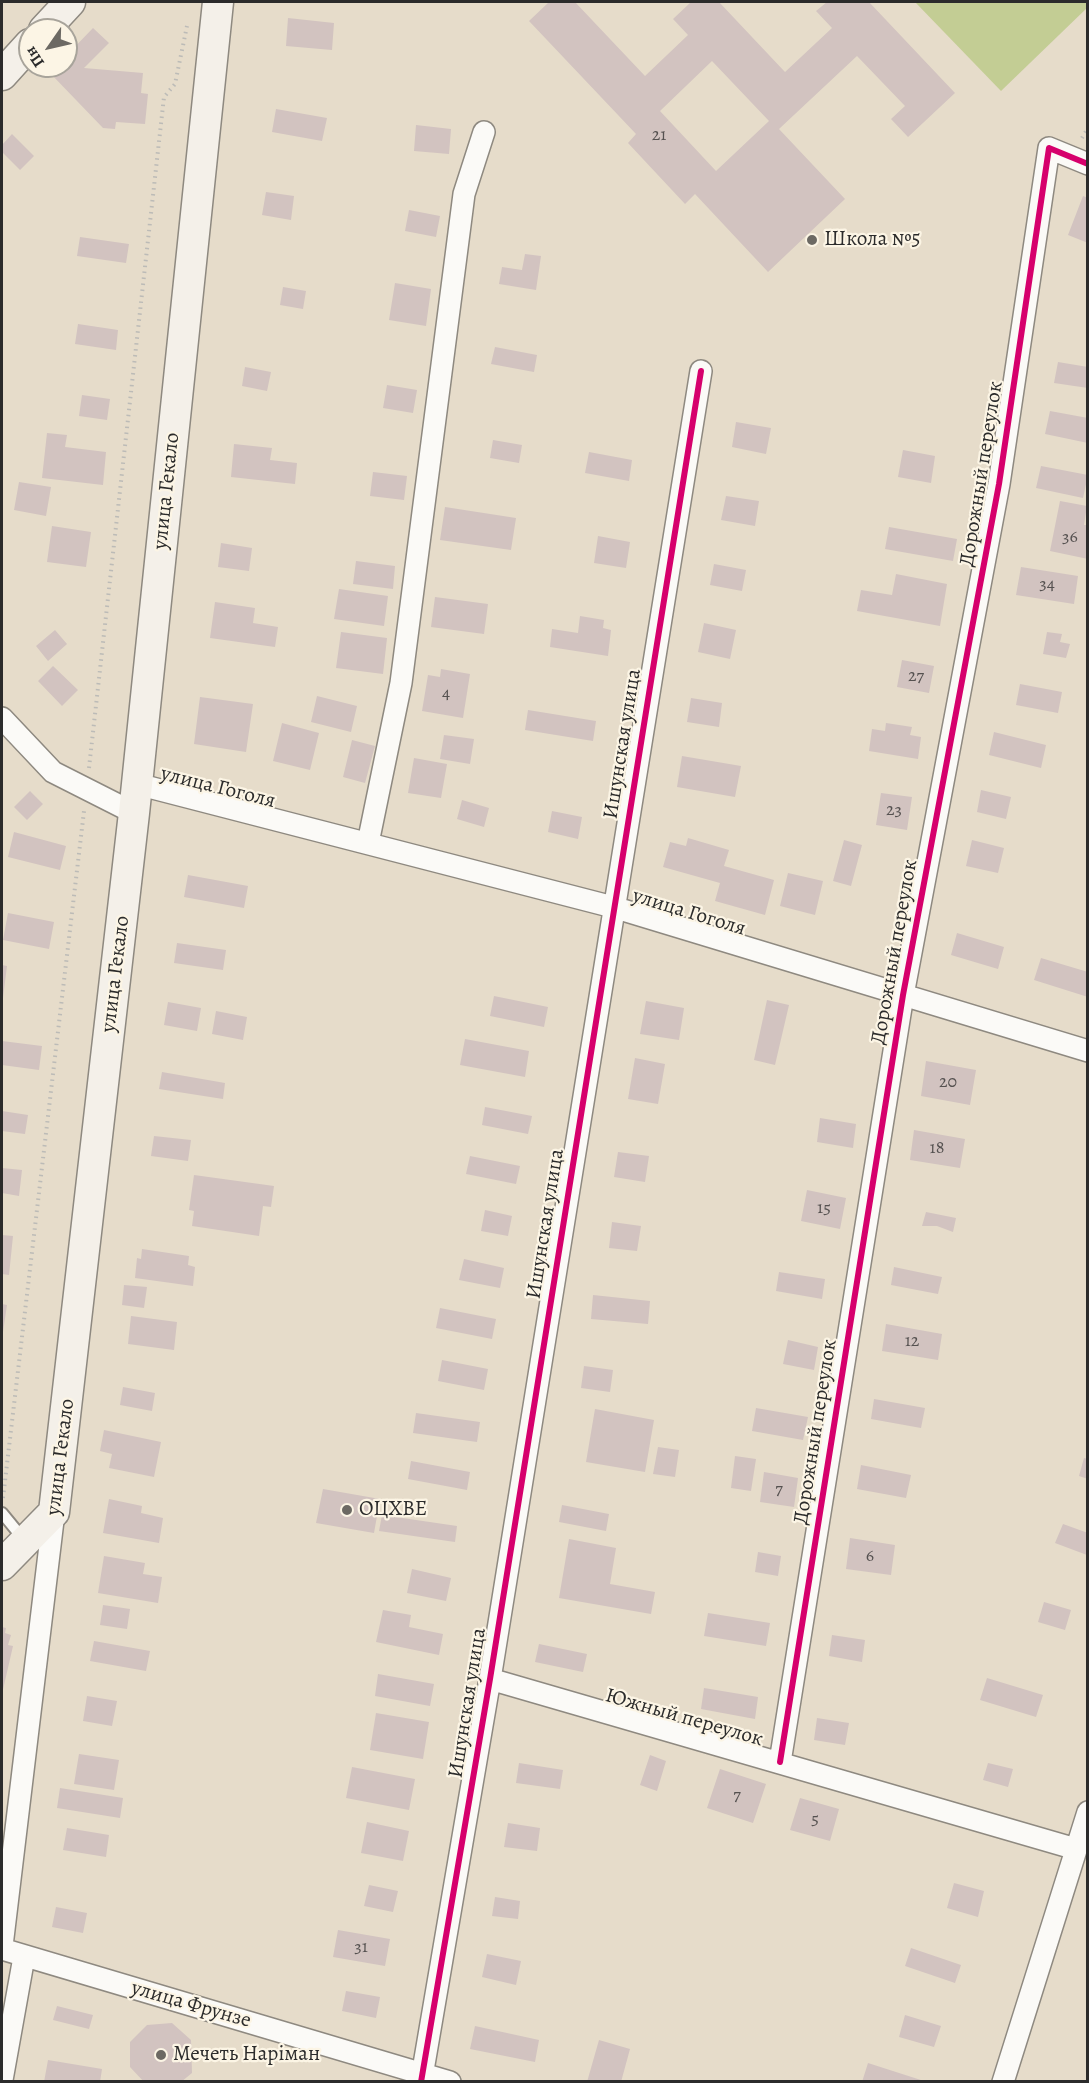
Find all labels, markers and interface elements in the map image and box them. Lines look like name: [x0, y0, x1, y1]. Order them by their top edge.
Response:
north arrow: [18, 18, 78, 78]
text: Пн: [20, 42, 50, 72]
house number: 21: [652, 125, 666, 147]
place label: Школа №5: [824, 227, 921, 253]
marker: Школа №5: [805, 233, 819, 247]
street label: Дорожный переулок: [955, 379, 1009, 569]
street label: улица Гекало: [148, 431, 186, 551]
house number: 36: [1062, 527, 1078, 549]
house number: 34: [1039, 574, 1055, 596]
house number: 27: [908, 666, 924, 688]
street label: Ишунская улица: [599, 667, 647, 821]
house number: 4: [442, 683, 450, 705]
street label: улица Гоголя: [158, 762, 278, 814]
house number: 23: [886, 800, 902, 822]
street label: Дорожный переулок: [866, 858, 924, 1046]
street label: улица Гоголя: [629, 884, 749, 942]
street label: улица Гекало: [96, 914, 136, 1034]
house number: 20: [939, 1072, 957, 1094]
house number: 18: [930, 1138, 944, 1160]
street label: Ишунская улица: [522, 1147, 570, 1301]
house number: 15: [817, 1198, 831, 1220]
house number: 12: [905, 1331, 919, 1353]
street label: Дорожный переулок: [789, 1337, 843, 1527]
street label: улица Гекало: [41, 1397, 81, 1517]
house number: 7: [775, 1479, 783, 1501]
place label: ОЦХВЕ: [359, 1497, 427, 1523]
marker: ОЦХВЕ: [340, 1503, 354, 1517]
house number: 6: [866, 1546, 874, 1568]
street label: Ишунская улица: [444, 1626, 492, 1780]
street label: Южный переулок: [602, 1683, 766, 1753]
house number: 7: [733, 1785, 741, 1807]
house number: 5: [811, 1809, 819, 1831]
house number: 31: [354, 1937, 368, 1959]
street label: улица Фрунзе: [128, 1976, 254, 2034]
place label: Мечеть Наріман: [173, 2042, 320, 2068]
marker: Мечеть Наріман: [154, 2048, 168, 2062]

